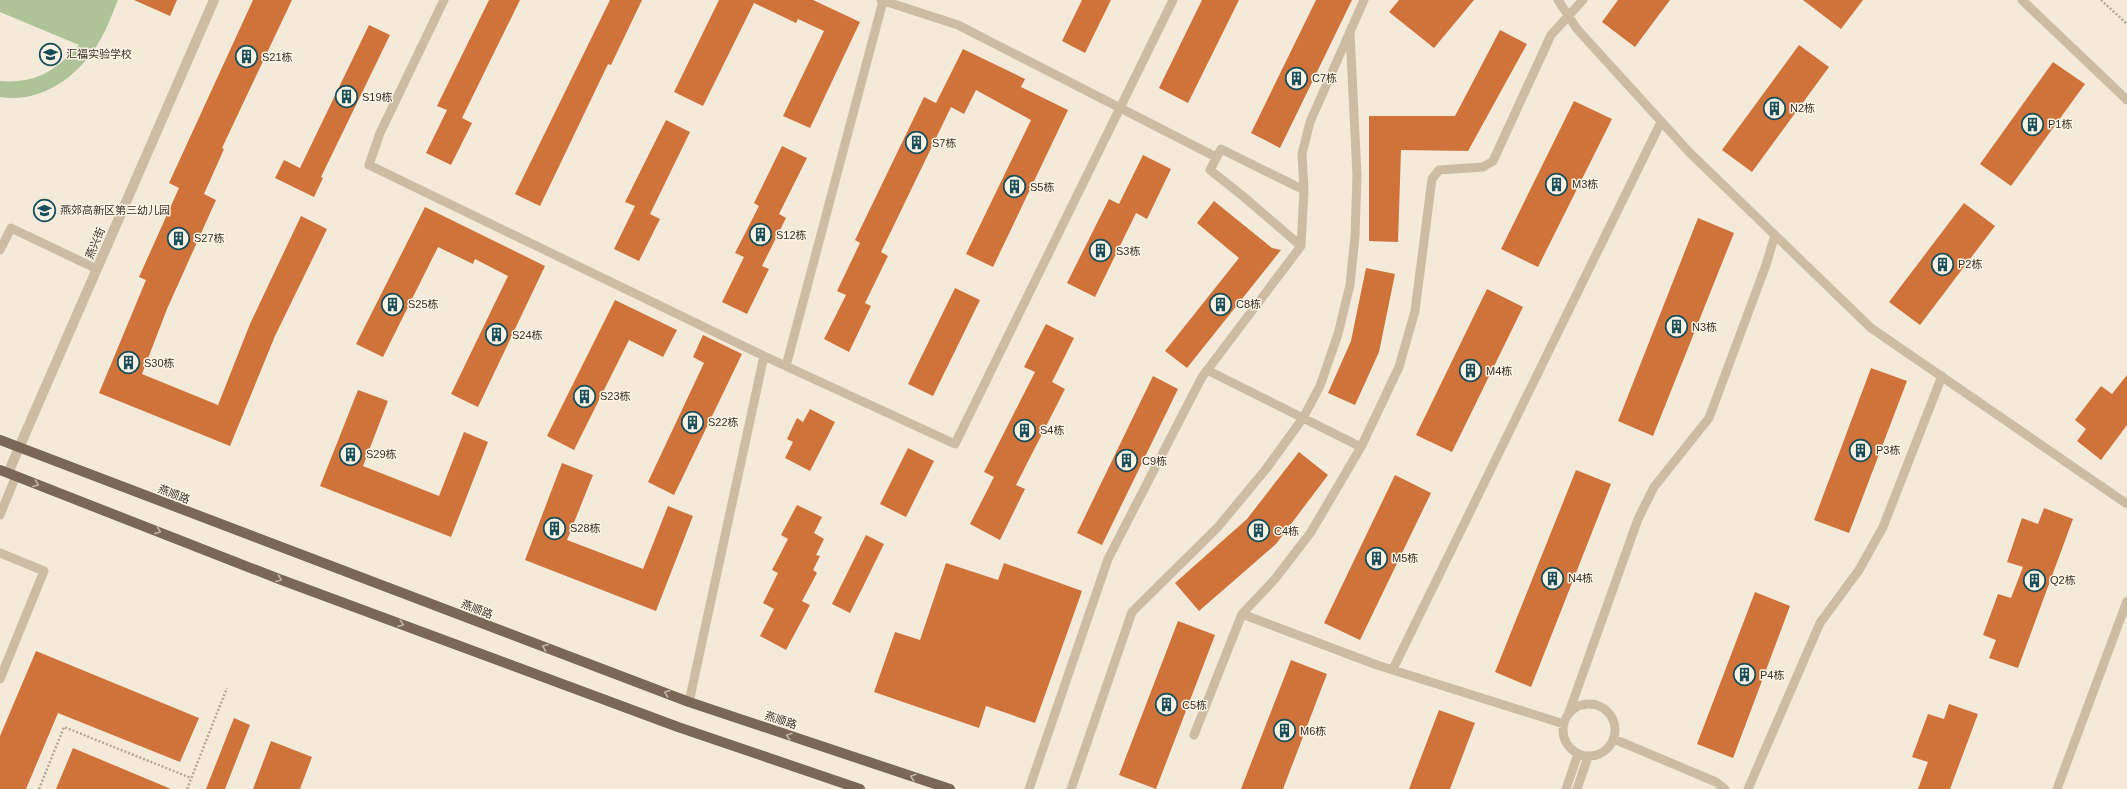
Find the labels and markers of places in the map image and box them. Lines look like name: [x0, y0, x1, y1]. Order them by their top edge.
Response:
school or university icon: 汇福实验学校: [38, 41, 64, 67]
building icon: S21栋: [233, 44, 259, 70]
place label: 汇福实验学校: [66, 48, 132, 60]
place label: S21栋: [262, 51, 293, 63]
building icon: C7栋: [1283, 65, 1309, 91]
place label: C7栋: [1312, 72, 1337, 84]
building icon: S19栋: [334, 84, 360, 110]
place label: S19栋: [362, 91, 393, 103]
building icon: N2栋: [1762, 95, 1788, 121]
place label: N2栋: [1790, 102, 1815, 114]
building icon: P1栋: [2019, 111, 2045, 137]
place label: P1栋: [2048, 118, 2072, 130]
building icon: S7栋: [904, 130, 930, 156]
place label: S7栋: [932, 137, 956, 149]
building icon: M3栋: [1543, 171, 1569, 197]
building icon: S5栋: [1002, 174, 1028, 200]
place label: M3栋: [1572, 178, 1598, 190]
place label: S5栋: [1030, 181, 1054, 193]
school or university icon: 燕郊高新区第三幼儿园: [31, 197, 57, 223]
place label: 燕郊高新区第三幼儿园: [60, 204, 170, 216]
building icon: S12栋: [748, 222, 774, 248]
building icon: S27栋: [165, 225, 191, 251]
place label: S12栋: [776, 229, 807, 241]
place label: S27栋: [194, 232, 225, 244]
building icon: S3栋: [1087, 238, 1113, 264]
place label: S3栋: [1116, 245, 1140, 257]
building icon: P2栋: [1929, 251, 1955, 277]
place label: P2栋: [1958, 258, 1982, 270]
building icon: S25栋: [380, 291, 406, 317]
building icon: C8栋: [1207, 291, 1233, 317]
place label: S25栋: [408, 298, 439, 310]
place label: C8栋: [1236, 298, 1261, 310]
building icon: N3栋: [1663, 314, 1689, 340]
place label: N3栋: [1692, 321, 1717, 333]
building icon: S24栋: [483, 322, 509, 348]
place label: S24栋: [512, 329, 543, 341]
building icon: S30栋: [116, 350, 142, 376]
place label: S30栋: [144, 357, 175, 369]
building icon: M4栋: [1457, 358, 1483, 384]
place label: M4栋: [1486, 365, 1512, 377]
building icon: S23栋: [571, 383, 597, 409]
place label: S23栋: [600, 390, 631, 402]
building icon: S22栋: [679, 409, 705, 435]
place label: S22栋: [708, 416, 739, 428]
building icon: S4栋: [1012, 417, 1038, 443]
place label: S4栋: [1040, 424, 1064, 436]
building icon: P3栋: [1848, 437, 1874, 463]
building icon: S29栋: [337, 441, 363, 467]
place label: P3栋: [1876, 444, 1900, 456]
place label: S29栋: [366, 448, 397, 460]
building icon: C9栋: [1114, 448, 1140, 474]
place label: C9栋: [1142, 455, 1167, 467]
building icon: S28栋: [542, 515, 568, 541]
building icon: C4栋: [1246, 518, 1272, 544]
place label: S28栋: [570, 522, 601, 534]
place label: C4栋: [1274, 525, 1299, 537]
building icon: M5栋: [1364, 545, 1390, 571]
place label: M5栋: [1392, 552, 1418, 564]
building icon: N4栋: [1540, 565, 1566, 591]
building icon: Q2栋: [2021, 567, 2047, 593]
place label: N4栋: [1568, 572, 1593, 584]
place label: Q2栋: [2050, 574, 2076, 586]
building icon: P4栋: [1731, 662, 1757, 688]
place label: P4栋: [1760, 669, 1784, 681]
building icon: C5栋: [1154, 692, 1180, 718]
place label: C5栋: [1182, 699, 1207, 711]
building icon: M6栋: [1271, 718, 1297, 744]
place label: M6栋: [1300, 725, 1326, 737]

